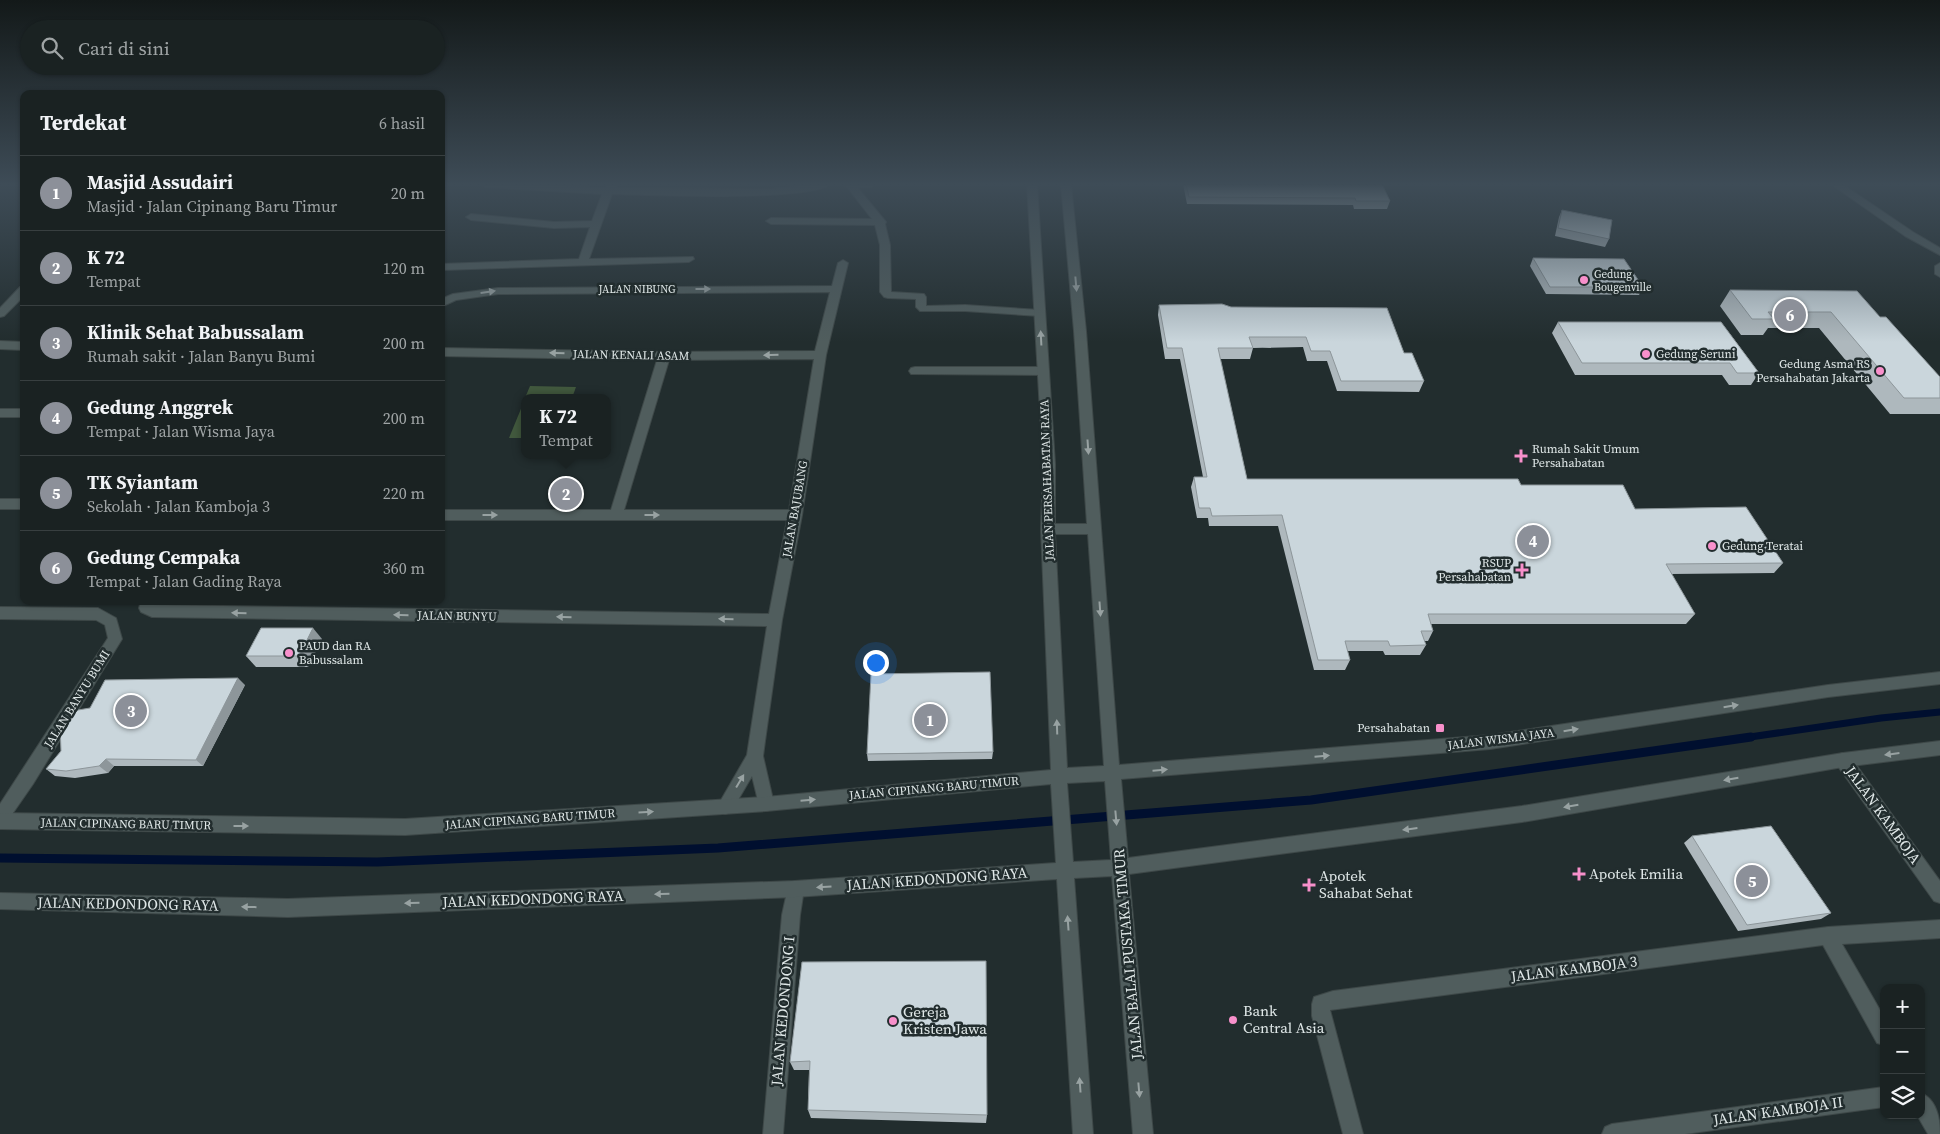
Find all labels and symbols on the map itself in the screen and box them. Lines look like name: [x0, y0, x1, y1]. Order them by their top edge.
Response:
place label: Gedung Bougenville: [1594, 267, 1652, 295]
marker: Gedung Bougenville: [1578, 274, 1590, 286]
one-way arrow: [1072, 277, 1080, 293]
street label: JALAN NIBUNG: [597, 282, 676, 297]
one-way arrow: [695, 285, 711, 293]
one-way arrow: [480, 288, 496, 296]
pin: 6: [1774, 296, 1806, 334]
one-way arrow: [1037, 329, 1045, 345]
street label: JALAN KENALI ASAM: [572, 346, 690, 364]
place label: Gedung Seruni: [1656, 346, 1736, 362]
marker: Gedung Seruni: [1640, 348, 1652, 360]
one-way arrow: [548, 349, 564, 357]
one-way arrow: [763, 351, 779, 359]
place label: Gedung Asma RS Persahabatan Jakarta: [1756, 356, 1871, 386]
marker: Gedung Asma RS Persahabatan Jakarta: [1874, 365, 1886, 377]
street label: JALAN PERSAHABATAN RAYA: [1036, 399, 1058, 562]
one-way arrow: [1084, 439, 1092, 455]
place label: Rumah Sakit Umum Persahabatan: [1532, 441, 1640, 471]
marker: Rumah Sakit Umum Persahabatan: [1514, 449, 1528, 463]
street label: JALAN BAJUBANG: [778, 459, 811, 560]
pin: 2: [550, 475, 582, 513]
one-way arrow: [482, 511, 498, 519]
one-way arrow: [645, 511, 661, 519]
pin: 4: [1517, 522, 1549, 560]
place label: Gedung Teratai: [1722, 538, 1804, 554]
marker: Gedung Teratai: [1706, 540, 1718, 552]
place label: RSUP Persahabatan: [1438, 555, 1511, 585]
marker: RSUP Persahabatan: [1515, 563, 1529, 577]
one-way arrow: [1096, 601, 1104, 617]
street label: JALAN BUNYU: [416, 607, 497, 625]
one-way arrow: [230, 609, 246, 617]
one-way arrow: [393, 611, 409, 619]
one-way arrow: [555, 613, 571, 621]
one-way arrow: [718, 615, 734, 623]
place label: PAUD dan RA Babussalam: [299, 638, 371, 668]
street label: JALAN BANYU BUMI: [40, 647, 114, 752]
marker: PAUD dan RA Babussalam: [283, 647, 295, 659]
your location: [863, 650, 889, 676]
pin: 3: [115, 692, 147, 730]
pin: 1: [914, 701, 946, 739]
one-way arrow: [1724, 701, 1740, 709]
one-way arrow: [1053, 719, 1061, 735]
place label: Persahabatan: [1357, 720, 1430, 736]
marker: Persahabatan: [1434, 722, 1446, 734]
street label: JALAN WISMA JAYA: [1446, 725, 1555, 754]
one-way arrow: [1563, 726, 1579, 734]
one-way arrow: [1883, 750, 1899, 758]
one-way arrow: [1315, 752, 1331, 760]
street label: JALAN KAMBOJA: [1840, 761, 1926, 868]
one-way arrow: [1153, 765, 1169, 773]
street label: JALAN CIPINANG BARU TIMUR: [848, 773, 1020, 803]
one-way arrow: [736, 775, 745, 788]
one-way arrow: [1723, 775, 1739, 783]
one-way arrow: [800, 796, 816, 804]
one-way arrow: [1562, 802, 1578, 810]
street label: JALAN CIPINANG BARU TIMUR: [444, 805, 616, 833]
one-way arrow: [638, 807, 654, 815]
one-way arrow: [1112, 811, 1120, 827]
street label: JALAN CIPINANG BARU TIMUR: [40, 814, 211, 833]
one-way arrow: [233, 822, 249, 830]
one-way arrow: [1402, 825, 1418, 833]
street label: JALAN BALAI PUSTAKA TIMUR: [1108, 848, 1147, 1061]
street label: JALAN KEDONDONG RAYA: [845, 862, 1028, 895]
pin: 5: [1736, 862, 1768, 900]
place label: Apotek Emilia: [1589, 863, 1683, 884]
place label: Apotek Sahabat Sehat: [1319, 865, 1412, 903]
marker: Apotek Emilia: [1573, 868, 1585, 880]
marker: Apotek Sahabat Sehat: [1303, 879, 1315, 891]
one-way arrow: [816, 883, 832, 891]
street label: JALAN KEDONDONG RAYA: [441, 885, 624, 912]
one-way arrow: [653, 890, 669, 898]
street label: JALAN KEDONDONG RAYA: [36, 891, 219, 916]
one-way arrow: [403, 900, 419, 908]
one-way arrow: [241, 903, 257, 911]
one-way arrow: [1064, 915, 1072, 931]
street label: JALAN KEDONDONG I: [765, 935, 800, 1088]
street label: JALAN KAMBOJA 3: [1509, 950, 1638, 987]
place label: Bank Central Asia: [1243, 1000, 1325, 1038]
place label: Gereja Kristen Jawa: [903, 1001, 987, 1039]
marker: Bank Central Asia: [1227, 1014, 1239, 1026]
marker: Gereja Kristen Jawa: [887, 1015, 899, 1027]
one-way arrow: [1075, 1077, 1083, 1093]
one-way arrow: [1135, 1082, 1143, 1098]
street label: JALAN KAMBOJA II: [1711, 1091, 1844, 1130]

